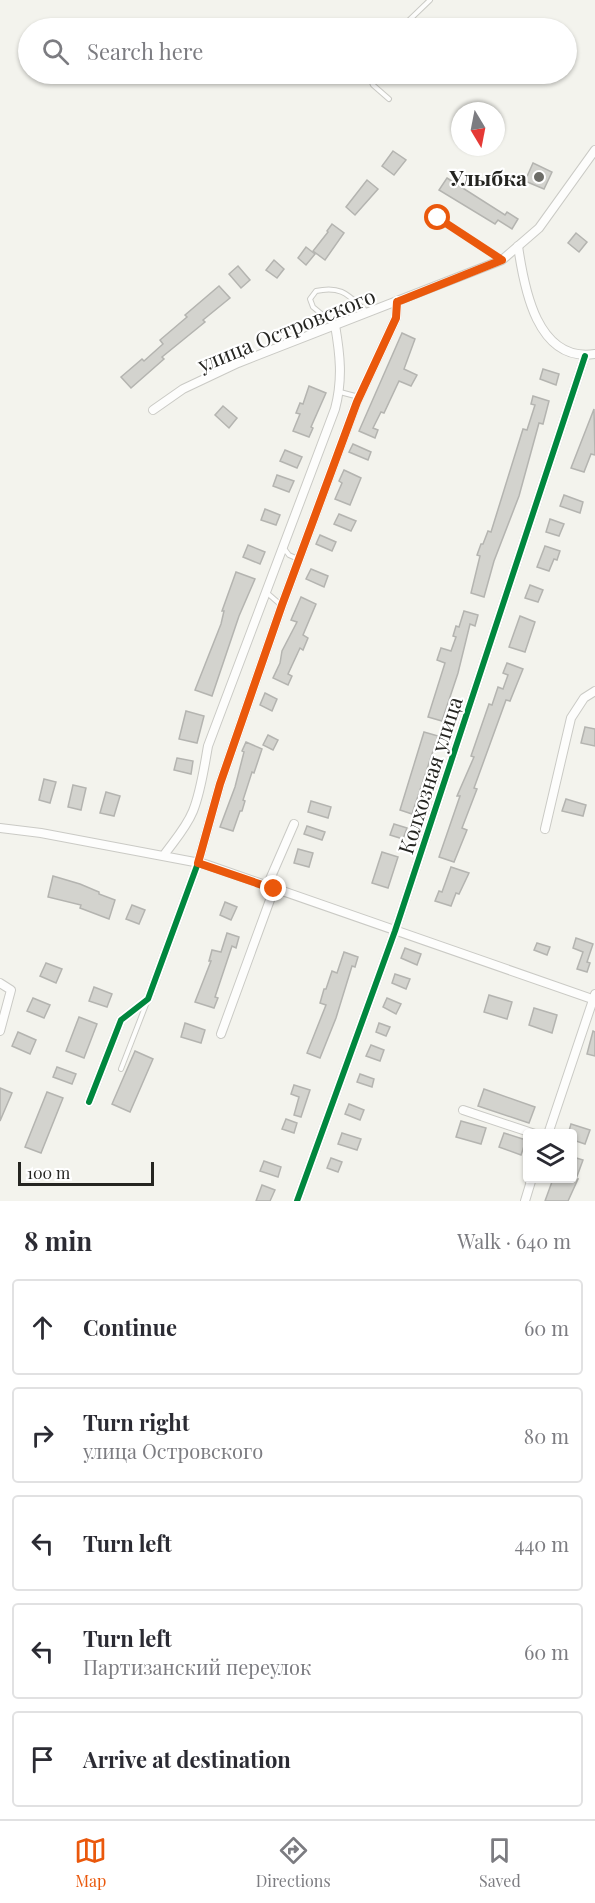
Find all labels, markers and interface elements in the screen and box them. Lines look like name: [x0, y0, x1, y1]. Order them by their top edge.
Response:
search box: [18, 18, 577, 84]
icon: search: [39, 35, 72, 68]
text: Search here: [87, 36, 203, 66]
north arrow: [451, 102, 505, 156]
place label: Улыбка: [449, 163, 527, 191]
marker: Улыбка: [532, 170, 546, 184]
route start: [424, 204, 450, 230]
street label: улица Островского: [192, 281, 379, 378]
street label: Колхозная улица: [390, 692, 468, 857]
route end: [260, 875, 286, 901]
map controls: [523, 1129, 577, 1183]
button: layers: [523, 1129, 577, 1183]
scale bar: [18, 1159, 154, 1186]
text: 100 m: [27, 1162, 70, 1183]
text: 8 min: [24, 1223, 92, 1258]
text: Walk · 640 m: [457, 1227, 571, 1254]
icon: ahead: [26, 1311, 59, 1344]
text: Continue: [83, 1312, 177, 1342]
text: 60 m: [524, 1314, 569, 1341]
text: Turn right: [83, 1407, 189, 1437]
icon: right: [26, 1419, 59, 1452]
text: 80 m: [524, 1422, 569, 1449]
text: улица Островского: [83, 1437, 263, 1464]
icon: left: [26, 1527, 59, 1560]
text: Turn left: [83, 1528, 172, 1558]
text: 440 m: [515, 1530, 569, 1557]
text: Turn left: [83, 1623, 172, 1653]
icon: left: [26, 1635, 59, 1668]
text: 60 m: [524, 1638, 569, 1665]
text: Партизанский переулок: [83, 1653, 311, 1680]
icon: arrive: [26, 1743, 59, 1776]
text: Arrive at destination: [83, 1744, 291, 1774]
tab: Map: [74, 1834, 107, 1891]
tab: Directions: [256, 1834, 331, 1891]
tab: Saved: [479, 1834, 521, 1891]

